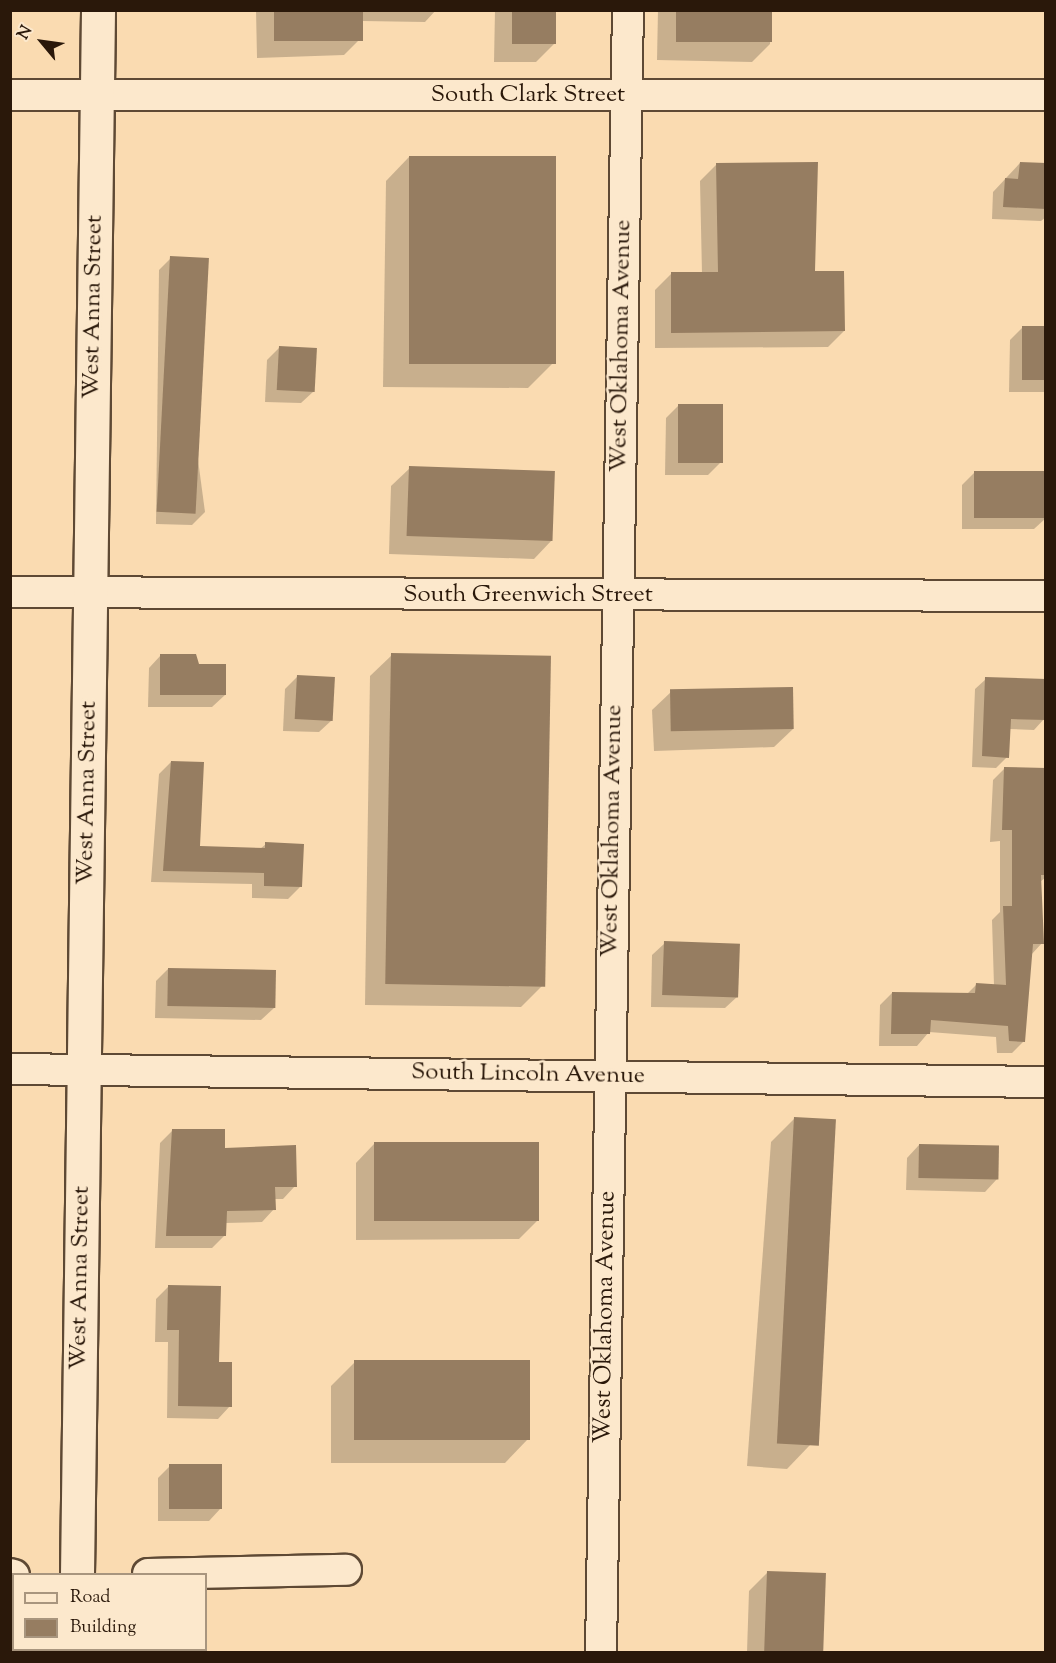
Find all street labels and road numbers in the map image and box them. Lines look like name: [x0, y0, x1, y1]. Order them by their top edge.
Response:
street label: South Clark Street: [431, 82, 625, 110]
street label: West Anna Street: [78, 215, 110, 399]
street label: West Oklahoma Avenue: [605, 219, 639, 473]
street label: South Greenwich Street: [403, 582, 653, 610]
street label: West Anna Street: [72, 701, 104, 885]
street label: West Oklahoma Avenue: [596, 704, 630, 958]
street label: South Lincoln Avenue: [411, 1059, 645, 1091]
street label: West Anna Street: [65, 1186, 97, 1370]
street label: West Oklahoma Avenue: [589, 1190, 623, 1444]

